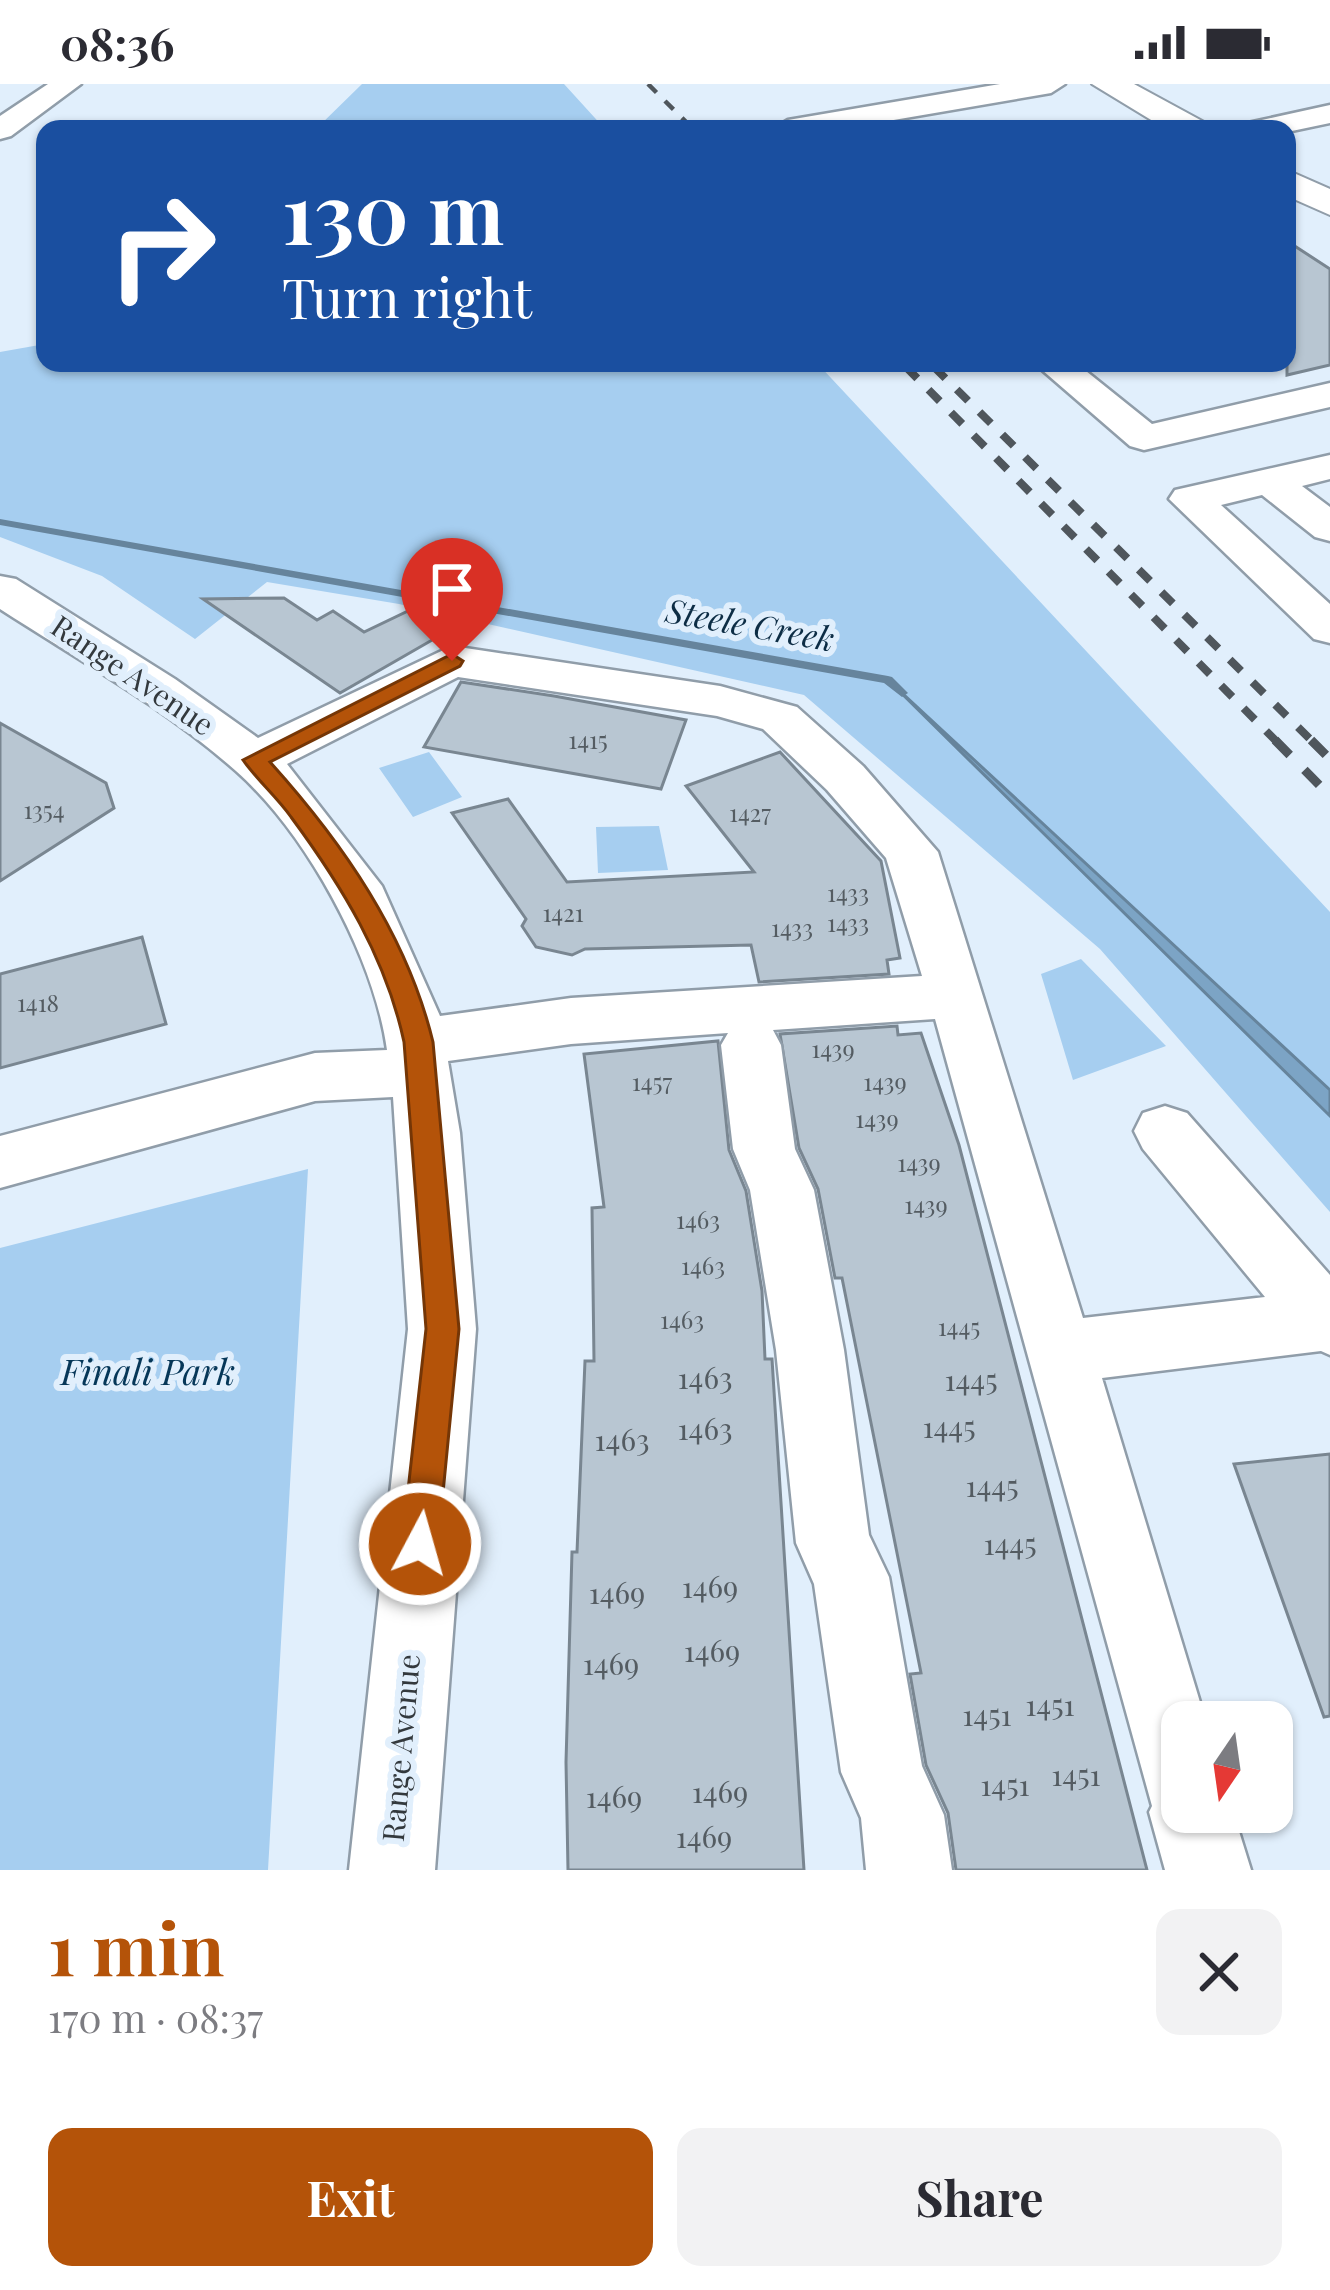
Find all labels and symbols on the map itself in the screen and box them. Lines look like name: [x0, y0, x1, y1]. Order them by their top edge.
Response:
pin: [401, 538, 503, 661]
water label: Steele Creek: [662, 586, 838, 659]
street label: Range Avenue: [44, 605, 222, 744]
house number: 1415: [568, 723, 608, 755]
house number: 1354: [23, 793, 65, 825]
house number: 1427: [729, 796, 771, 828]
house number: 1433: [827, 876, 869, 908]
house number: 1421: [542, 896, 584, 928]
house number: 1433: [827, 906, 869, 938]
house number: 1433: [771, 911, 813, 943]
house number: 1418: [17, 986, 59, 1018]
house number: 1439: [811, 1032, 855, 1064]
house number: 1457: [632, 1065, 672, 1097]
house number: 1439: [863, 1065, 907, 1097]
house number: 1439: [855, 1102, 899, 1134]
house number: 1439: [897, 1146, 941, 1178]
house number: 1439: [904, 1188, 948, 1220]
house number: 1463: [676, 1203, 720, 1235]
house number: 1463: [681, 1249, 725, 1281]
house number: 1463: [660, 1303, 704, 1335]
house number: 1445: [938, 1310, 980, 1342]
park label: Finali Park: [59, 1346, 235, 1394]
house number: 1463: [678, 1357, 732, 1397]
house number: 1445: [944, 1359, 998, 1399]
house number: 1445: [922, 1406, 976, 1446]
house number: 1463: [678, 1408, 732, 1448]
house number: 1463: [595, 1419, 649, 1459]
house number: 1445: [965, 1465, 1019, 1505]
position arrow: [357, 1481, 483, 1607]
house number: 1445: [983, 1523, 1037, 1563]
house number: 1469: [682, 1566, 738, 1606]
house number: 1469: [589, 1572, 645, 1612]
house number: 1469: [684, 1630, 740, 1670]
house number: 1469: [583, 1643, 639, 1683]
street label: Range Avenue: [372, 1652, 428, 1843]
house number: 1451: [1025, 1684, 1075, 1724]
house number: 1451: [962, 1694, 1012, 1734]
north arrow: [1161, 1701, 1293, 1833]
house number: 1451: [1051, 1754, 1101, 1794]
house number: 1451: [980, 1764, 1030, 1804]
house number: 1469: [692, 1771, 748, 1811]
house number: 1469: [586, 1776, 642, 1816]
house number: 1469: [676, 1816, 732, 1856]

